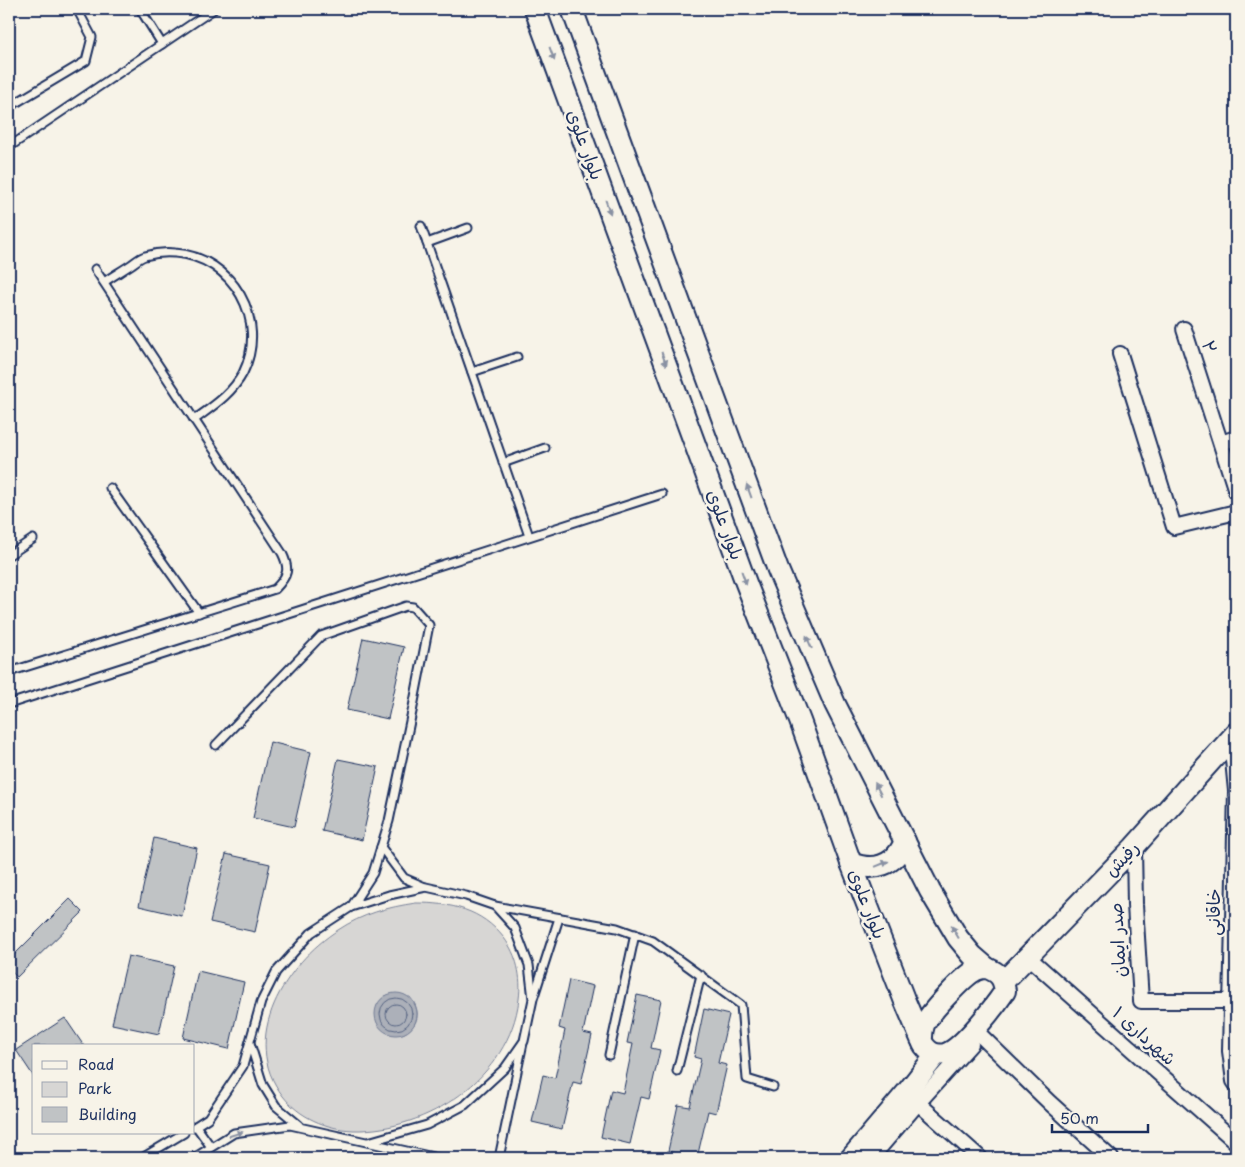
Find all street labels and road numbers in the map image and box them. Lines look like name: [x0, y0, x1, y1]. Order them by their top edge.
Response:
street label: بلوار علوی: [561, 105, 612, 184]
street label: ۲: [1196, 337, 1225, 356]
street label: بلوار علوی: [701, 485, 752, 564]
street label: رفیش: [1097, 834, 1145, 882]
street label: بلوار علوی: [843, 864, 894, 943]
street label: خاقانی: [1199, 888, 1226, 936]
street label: صدر ایمان: [1101, 902, 1132, 978]
street label: شهرداری ۱: [1107, 999, 1183, 1071]

